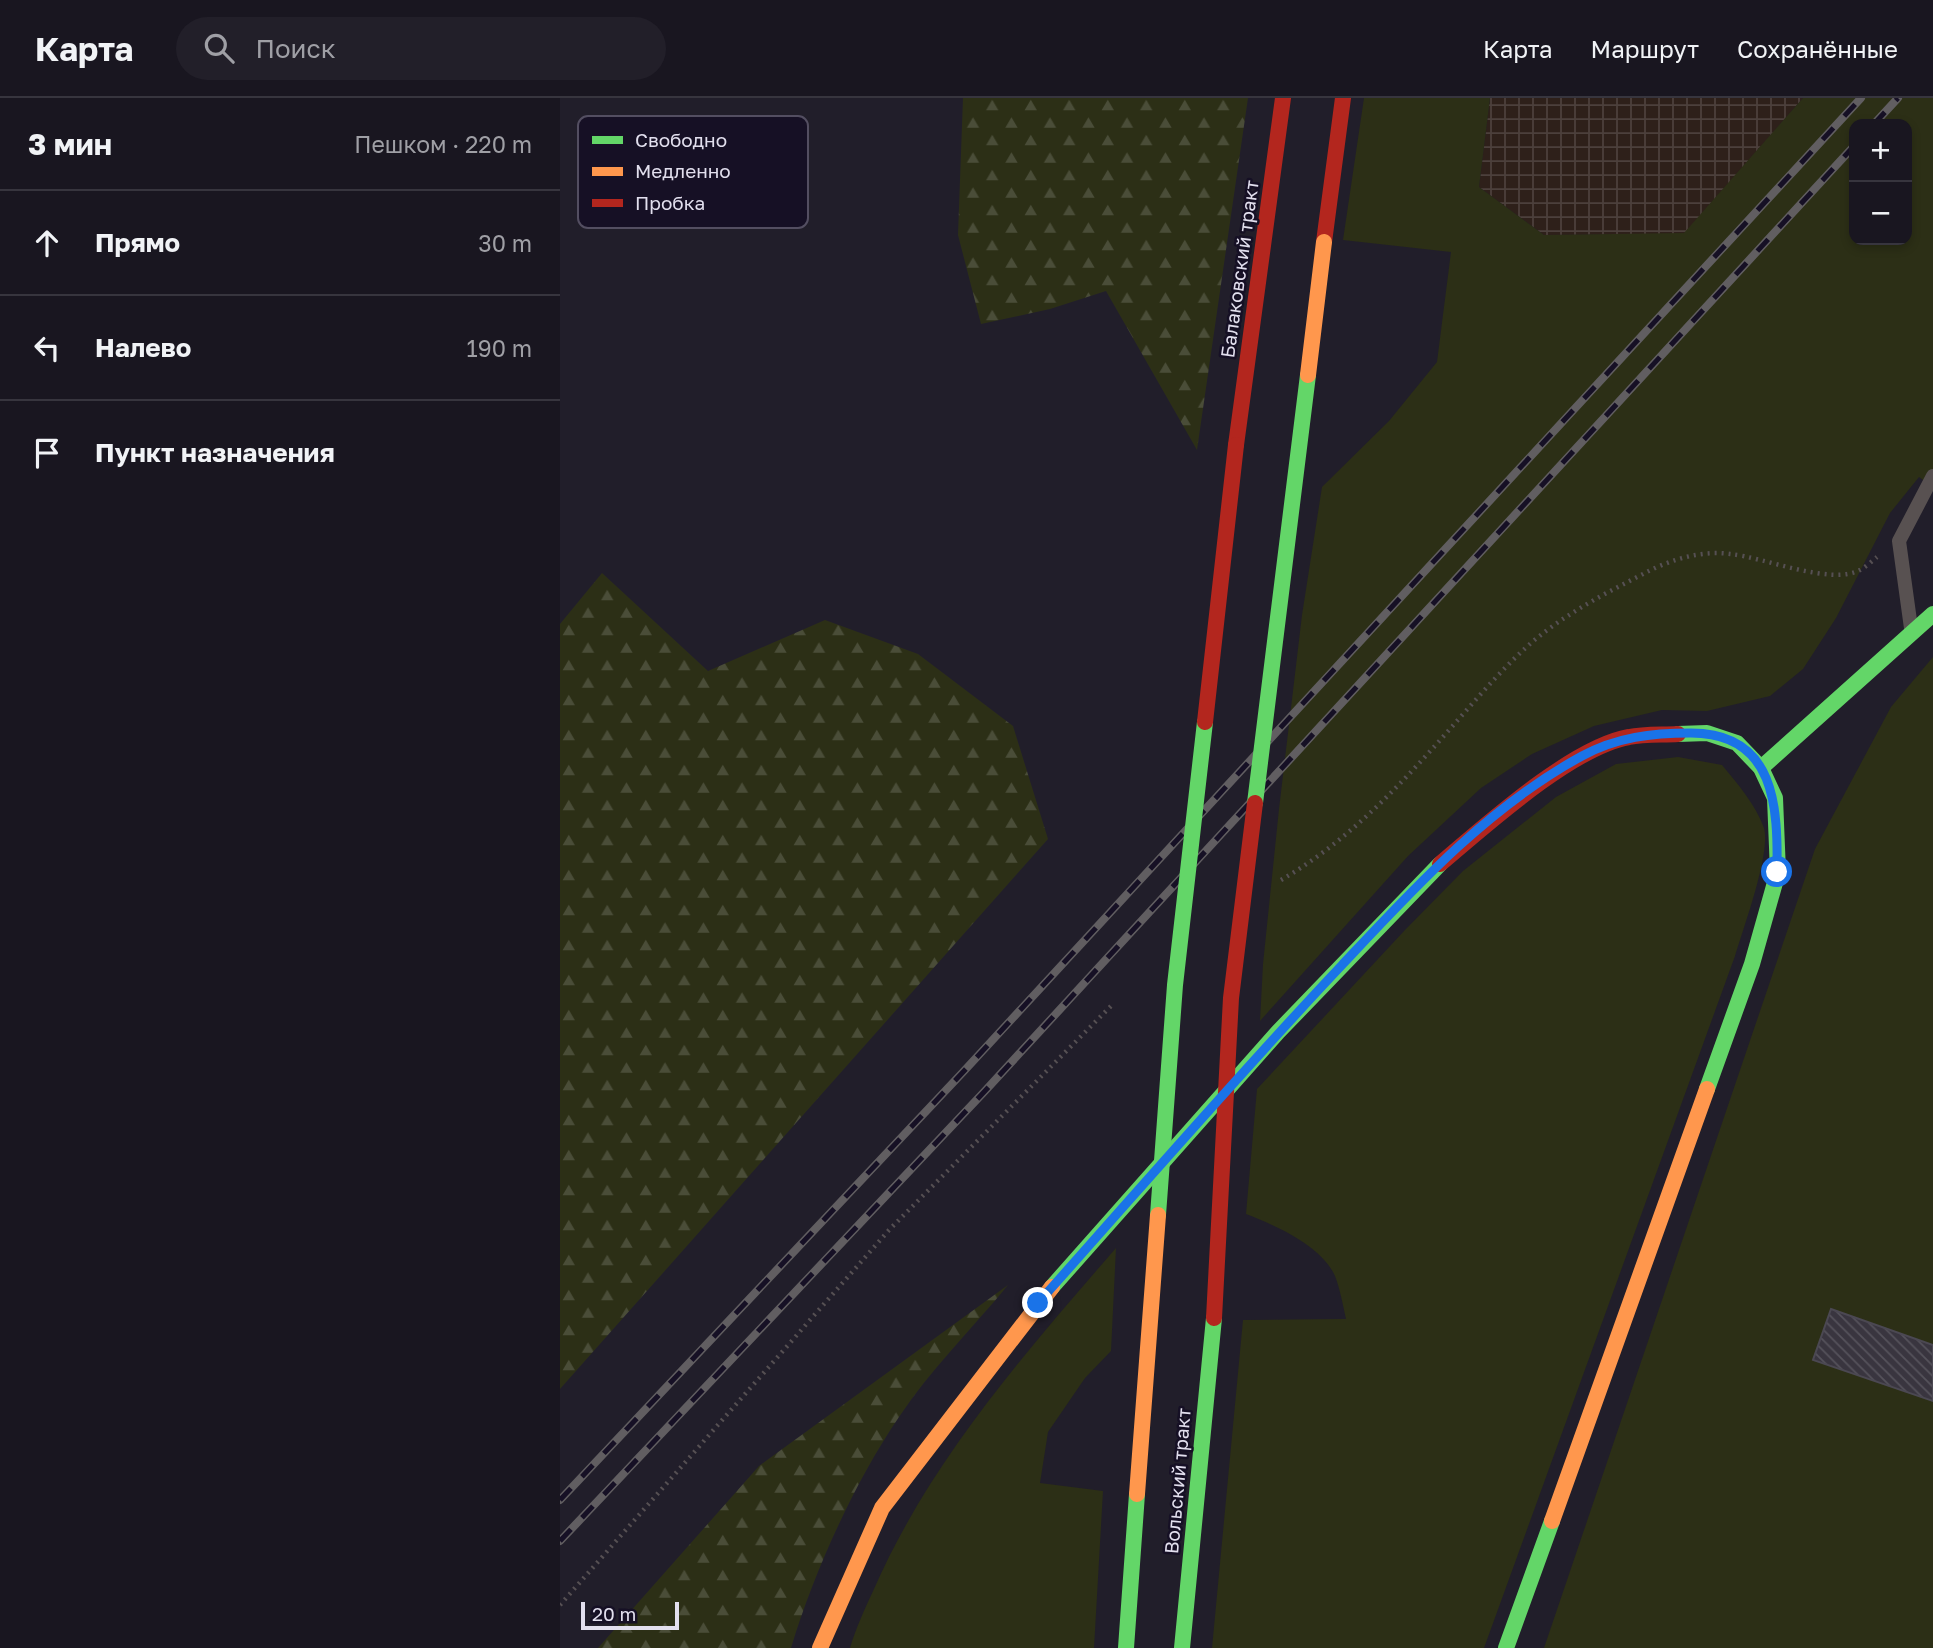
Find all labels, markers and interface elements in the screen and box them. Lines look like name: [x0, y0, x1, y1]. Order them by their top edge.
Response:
search box: [176, 17, 666, 80]
text: Карта: [35, 29, 134, 68]
icon: search: [200, 29, 238, 67]
text: Поиск: [256, 33, 336, 64]
text: Карта: [1483, 34, 1553, 63]
text: Маршрут: [1591, 34, 1699, 63]
text: Сохранённые: [1737, 34, 1898, 63]
legend: [578, 116, 808, 228]
map controls: [1849, 119, 1912, 245]
button: +: [1849, 119, 1912, 182]
text: 3 мин: [28, 126, 112, 162]
text: Свободно: [635, 128, 727, 151]
text: Пешком · 220 m: [354, 130, 532, 158]
text: Медленно: [635, 159, 731, 182]
street label: Балаковский тракт: [1215, 179, 1263, 359]
button: −: [1849, 182, 1912, 245]
text: Пробка: [635, 191, 705, 214]
icon: ahead: [28, 224, 66, 262]
text: Прямо: [95, 227, 180, 258]
text: 30 m: [478, 229, 532, 257]
icon: left: [28, 329, 66, 367]
text: Налево: [95, 332, 191, 363]
text: 190 m: [467, 334, 532, 362]
icon: arrive: [28, 434, 66, 472]
text: Пункт назначения: [95, 437, 335, 468]
route start: [1761, 856, 1792, 887]
route end: [1022, 1287, 1053, 1318]
street label: Вольский тракт: [1159, 1407, 1195, 1555]
scale bar: [581, 1599, 679, 1631]
text: 20 m: [592, 1602, 636, 1625]

